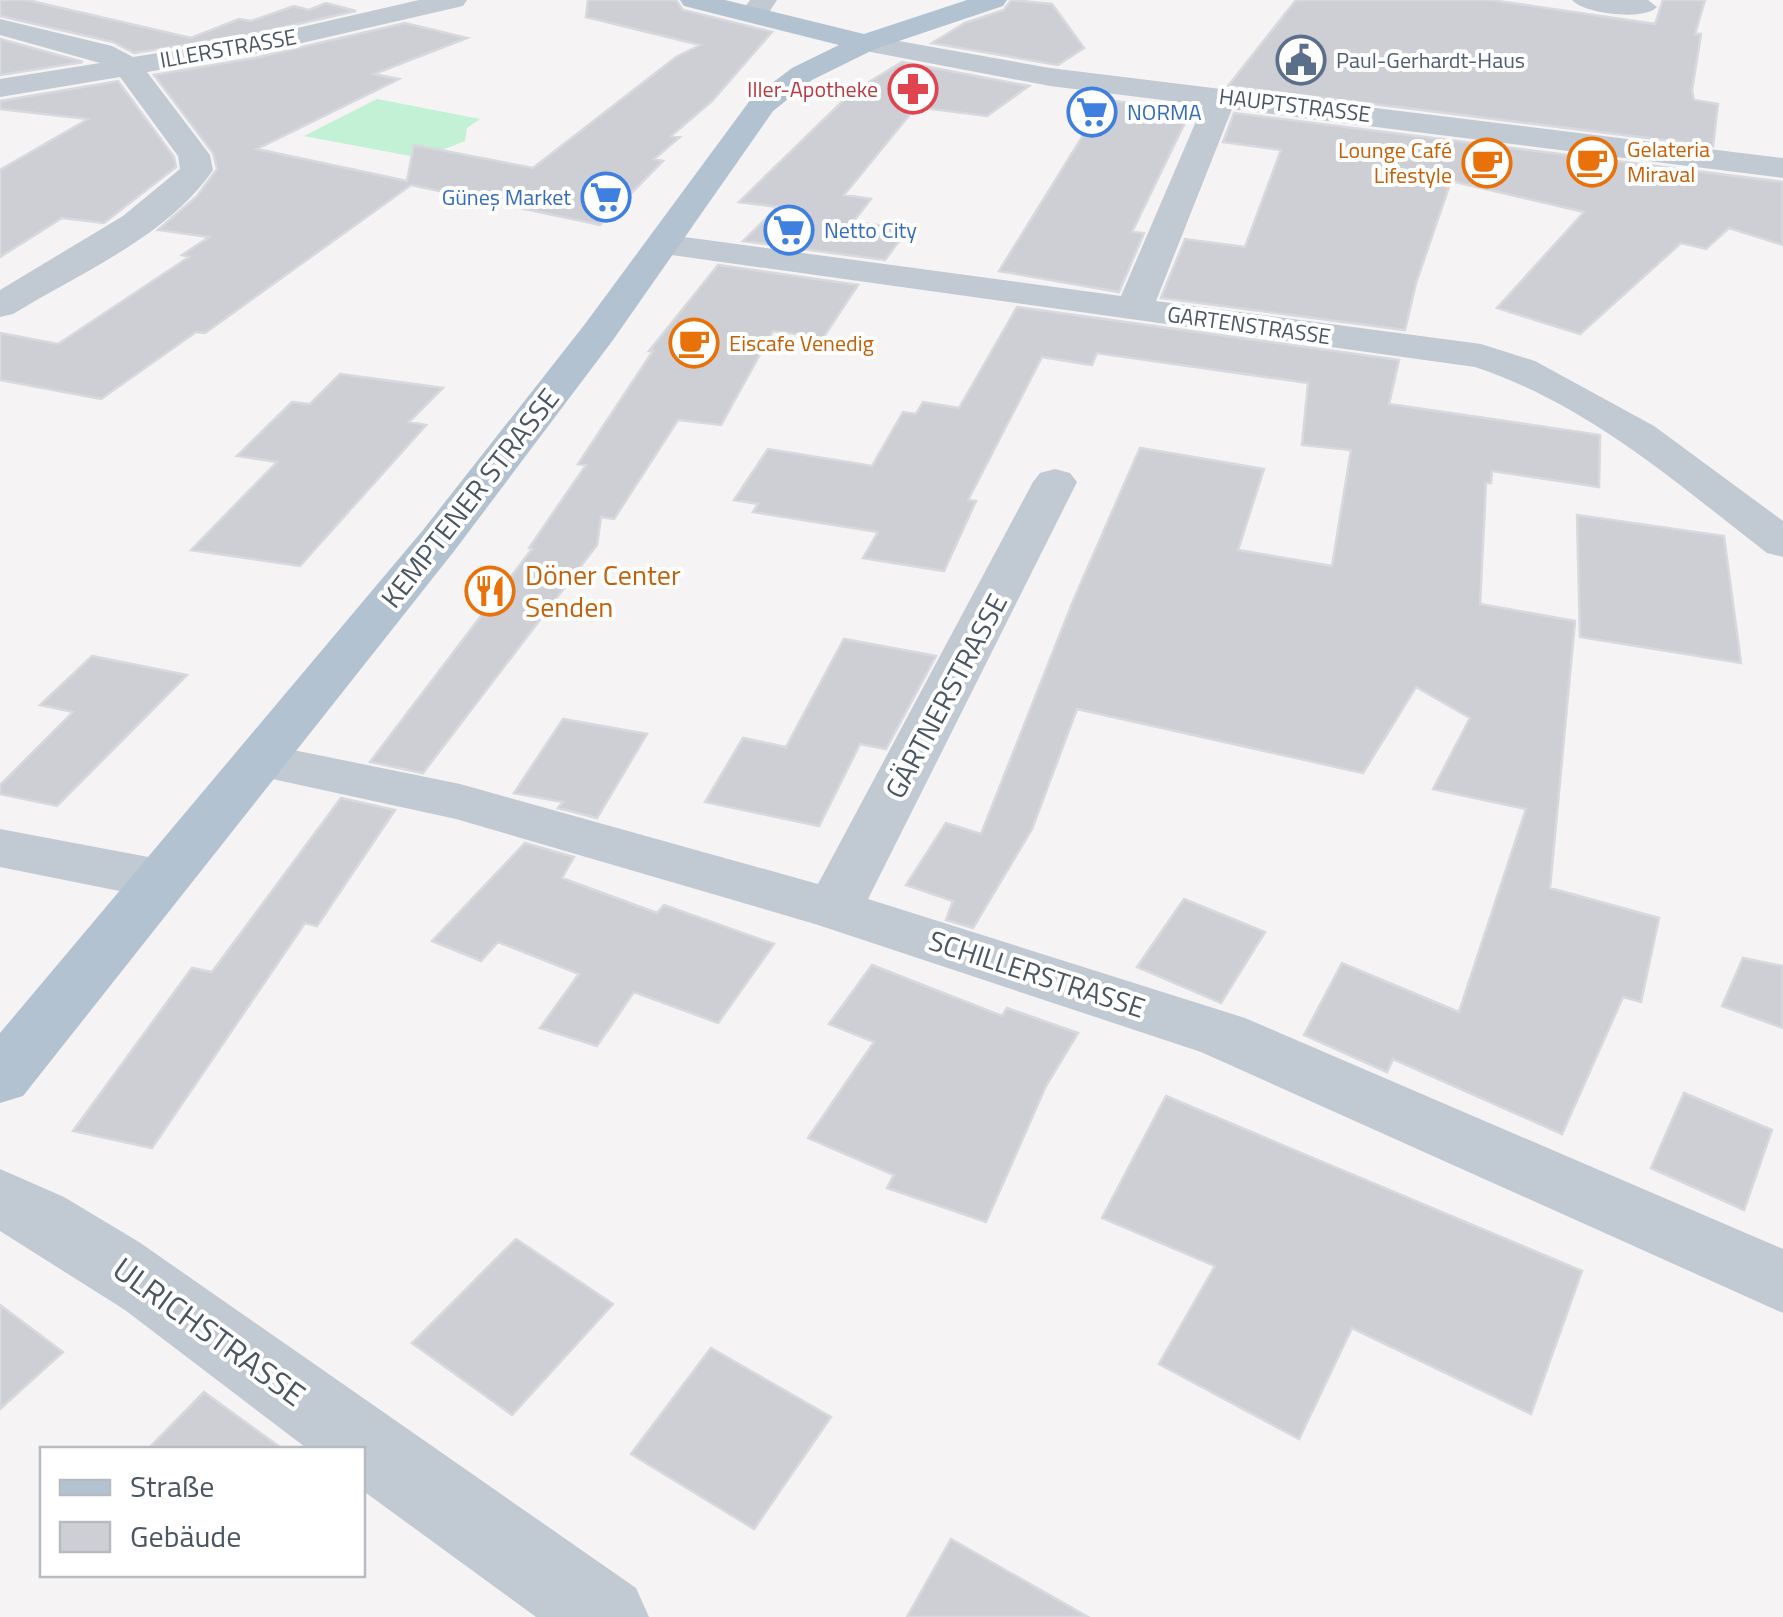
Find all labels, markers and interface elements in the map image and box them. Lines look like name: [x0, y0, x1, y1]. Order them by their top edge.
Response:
street label: ILLERSTRASSE: [157, 19, 299, 77]
public building icon: Paul-Gerhardt-Haus: [1275, 34, 1327, 86]
place label: Paul-Gerhardt-Haus: [1336, 43, 1525, 77]
pharmacy icon: Iller-Apotheke: [887, 63, 939, 115]
place label: Iller-Apotheke: [747, 72, 878, 106]
street label: HAUPTSTRASSE: [1217, 79, 1373, 131]
supermarket icon: NORMA: [1066, 86, 1118, 138]
place label: NORMA: [1127, 95, 1202, 129]
place label: Gelateria Miraval: [1627, 132, 1710, 191]
place label: Lounge Café Lifestyle: [1338, 133, 1452, 192]
cafe icon: Gelateria Miraval: [1566, 136, 1618, 188]
cafe icon: Lounge Café Lifestyle: [1461, 137, 1513, 189]
supermarket icon: Güneş Market: [580, 171, 632, 223]
place label: Güneş Market: [442, 180, 571, 214]
supermarket icon: Netto City: [763, 204, 815, 256]
place label: Netto City: [824, 213, 917, 247]
street label: GARTENSTRASSE: [1165, 297, 1333, 353]
cafe icon: Eiscafe Venedig: [668, 317, 720, 369]
place label: Eiscafe Venedig: [729, 326, 874, 360]
street label: KEMPTENER STRASSE: [370, 379, 569, 617]
place label: Döner Center Senden: [525, 553, 681, 628]
restaurant icon: Döner Center Senden: [464, 565, 516, 617]
street label: GÄRTNERSTRASSE: [873, 586, 1018, 806]
street label: SCHILLERSTRASSE: [923, 918, 1151, 1029]
street label: ULRICHSTRASSE: [103, 1245, 316, 1417]
legend: [40, 1447, 365, 1577]
text: Straße: [130, 1463, 214, 1509]
text: Gebäude: [130, 1513, 241, 1559]

